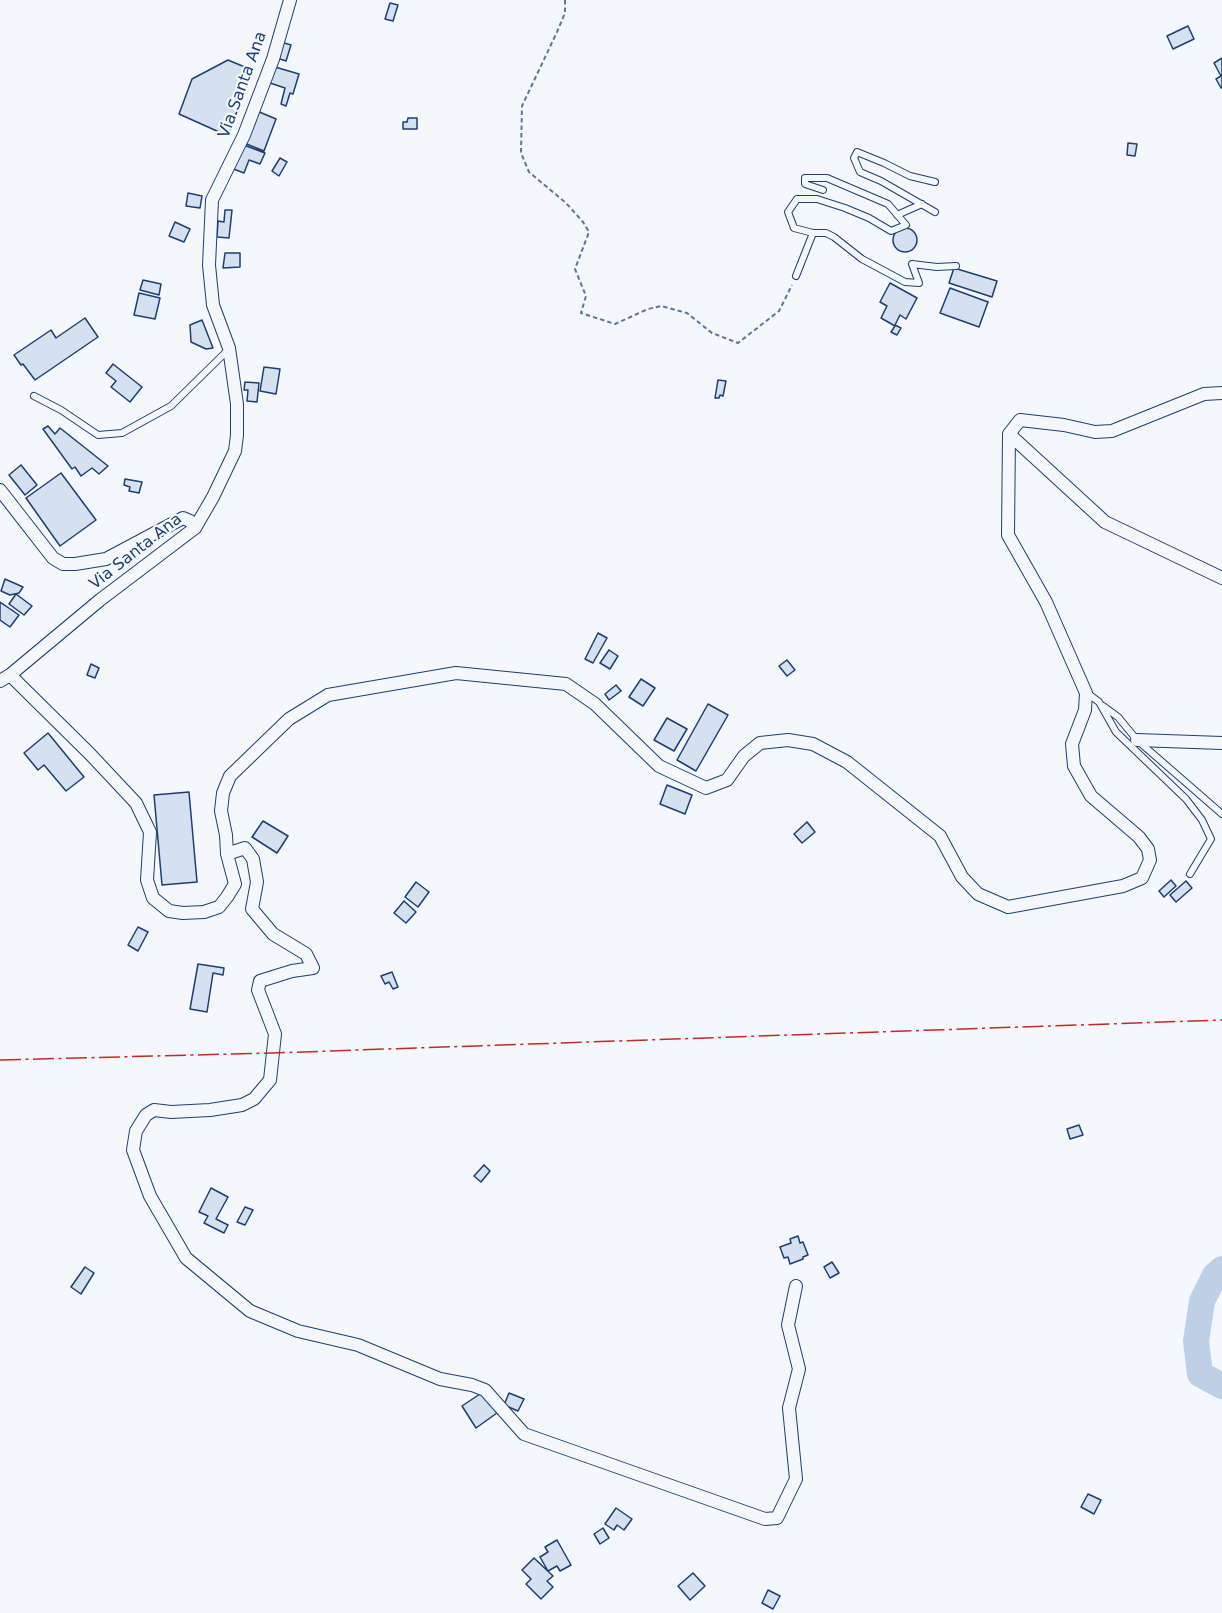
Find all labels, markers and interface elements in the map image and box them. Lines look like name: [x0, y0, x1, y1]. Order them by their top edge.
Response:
street label: Via Santa Ana: [215, 29, 271, 141]
street label: Via Santa Ana: [86, 510, 186, 594]

